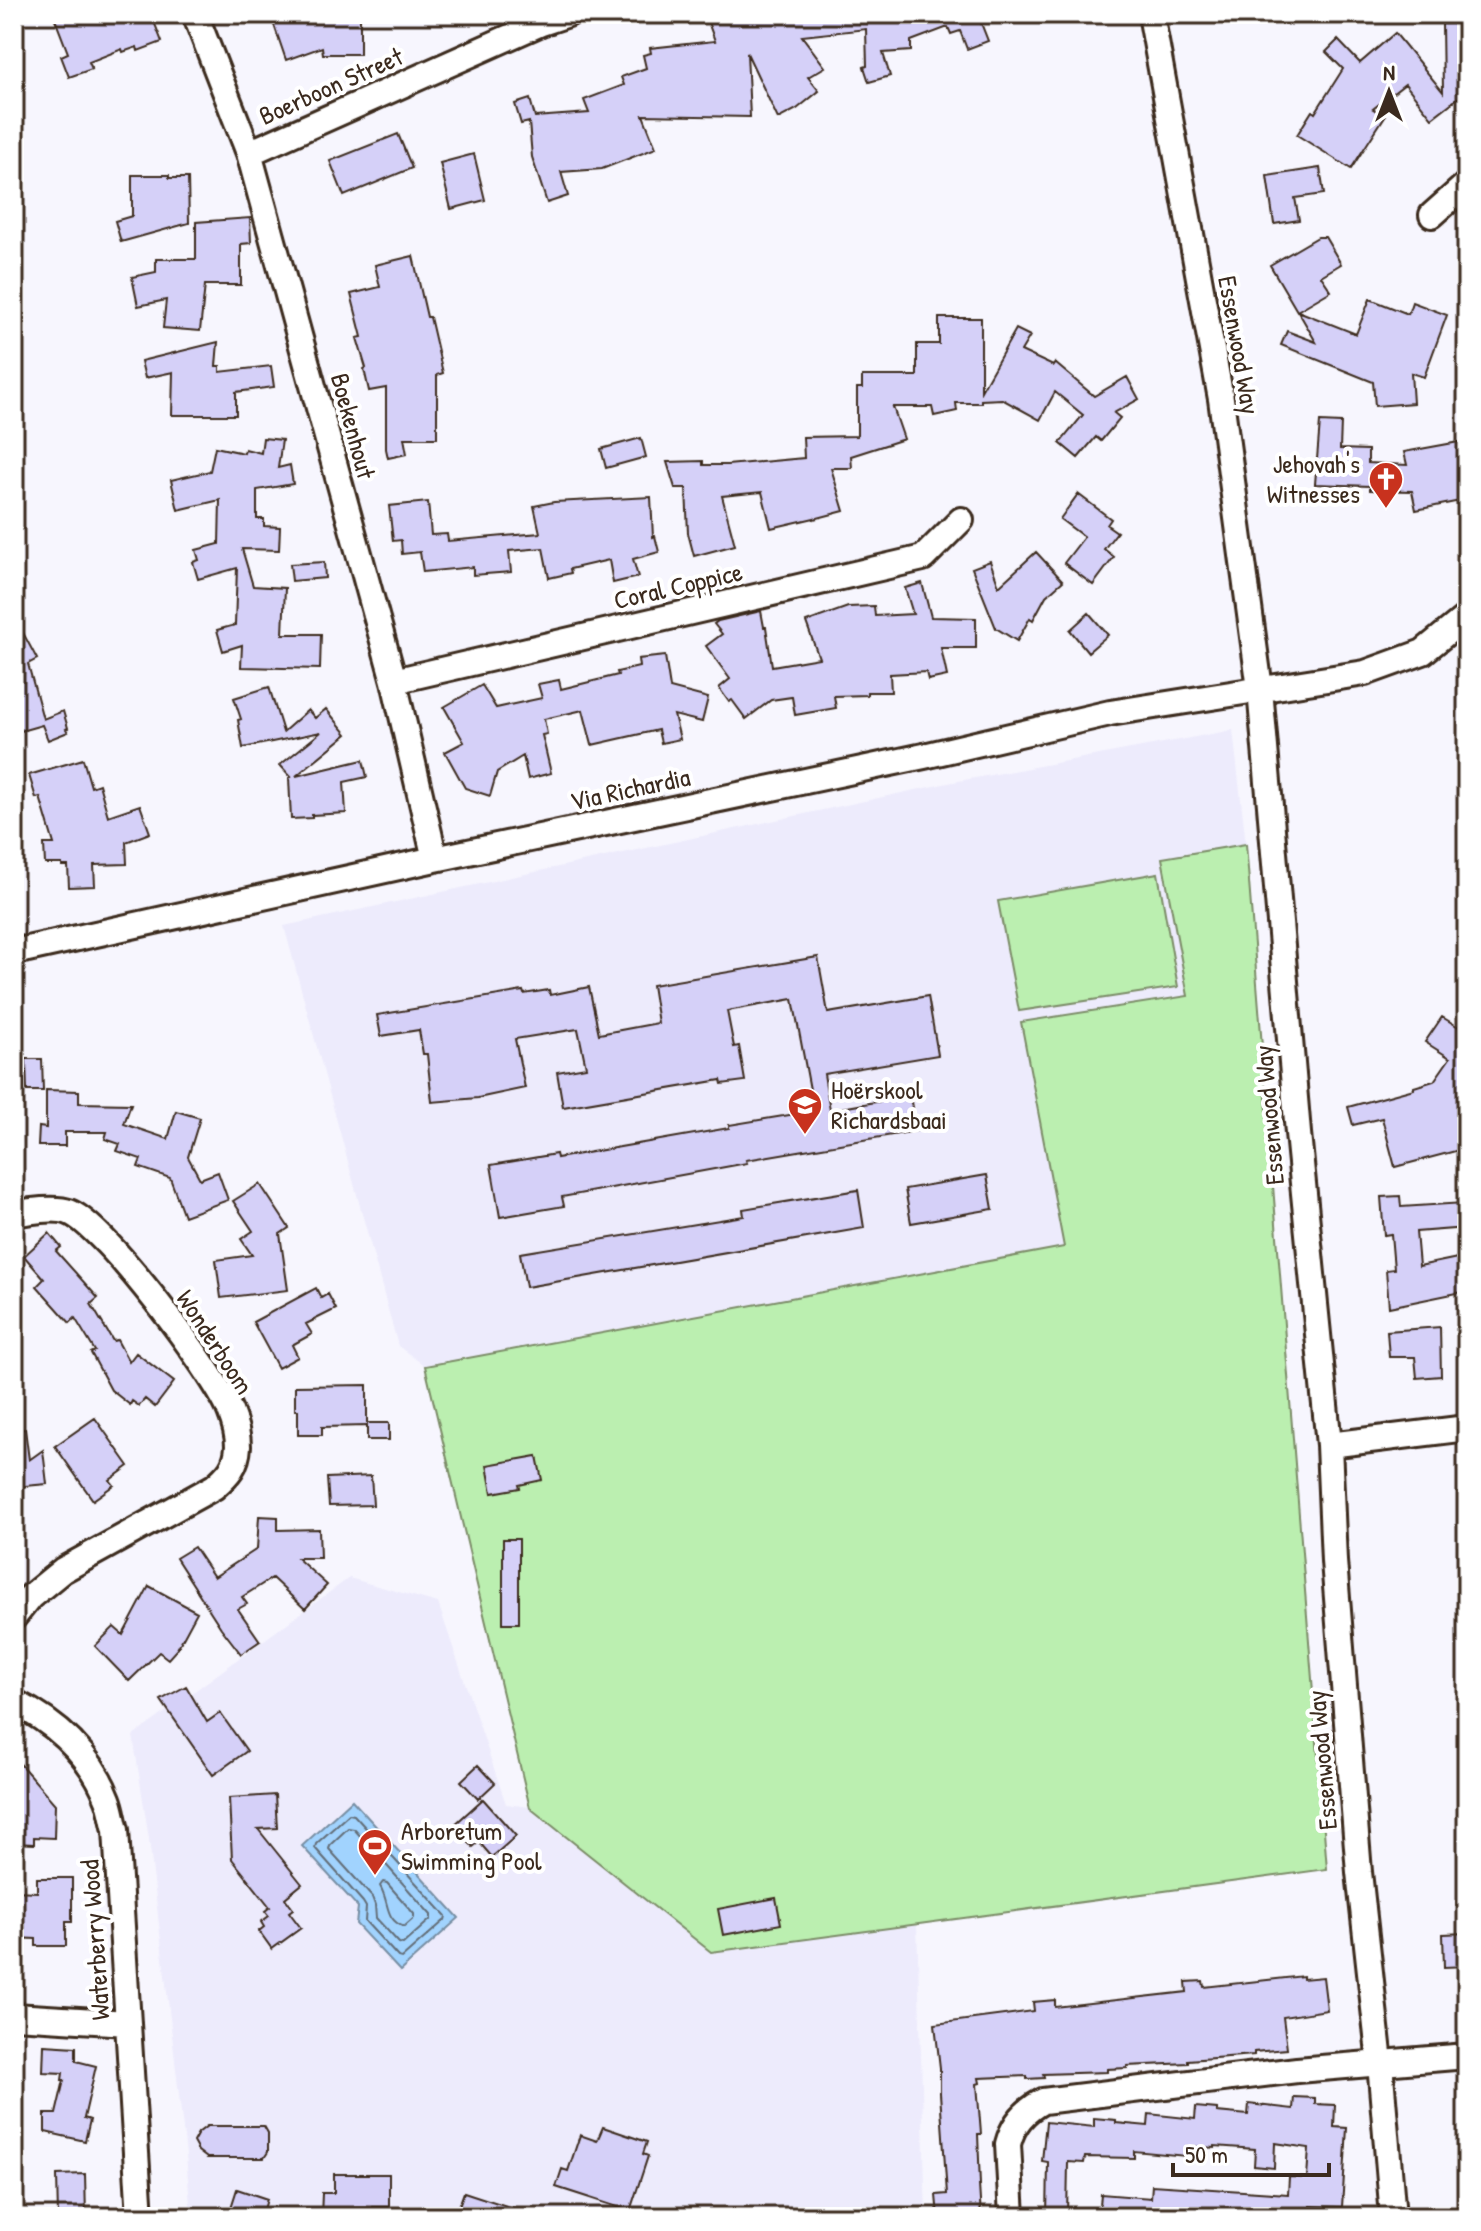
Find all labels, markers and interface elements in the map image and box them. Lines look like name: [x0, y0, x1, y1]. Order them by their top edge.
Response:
street label: Boerboon Street: [253, 38, 409, 133]
north arrow: [1349, 52, 1429, 132]
text: N: [1383, 57, 1395, 87]
street label: Essenwood Way: [1210, 273, 1269, 417]
street label: Boekenhout: [323, 369, 385, 483]
place label: Jehovah's Witnesses: [1267, 446, 1360, 511]
church icon: Jehovah's Witnesses: [1367, 460, 1405, 510]
street label: Coral Coppice: [610, 554, 746, 617]
street label: Via Richardia: [567, 759, 693, 818]
street label: Essenwood Way: [1245, 1044, 1292, 1186]
place label: Hoërskool Richardsbaai: [831, 1072, 947, 1137]
school or university icon: Hoërskool Richardsbaai: [786, 1086, 824, 1136]
street label: Wonderboom: [169, 1283, 262, 1401]
street label: Essenwood Way: [1298, 1689, 1345, 1831]
place label: Arboretum Swimming Pool: [401, 1813, 542, 1878]
sports icon: Arboretum Swimming Pool: [356, 1827, 394, 1877]
street label: Waterberry Wood: [71, 1859, 118, 2021]
scale bar: [1173, 2127, 1329, 2177]
text: 50 m: [1185, 2138, 1228, 2170]

